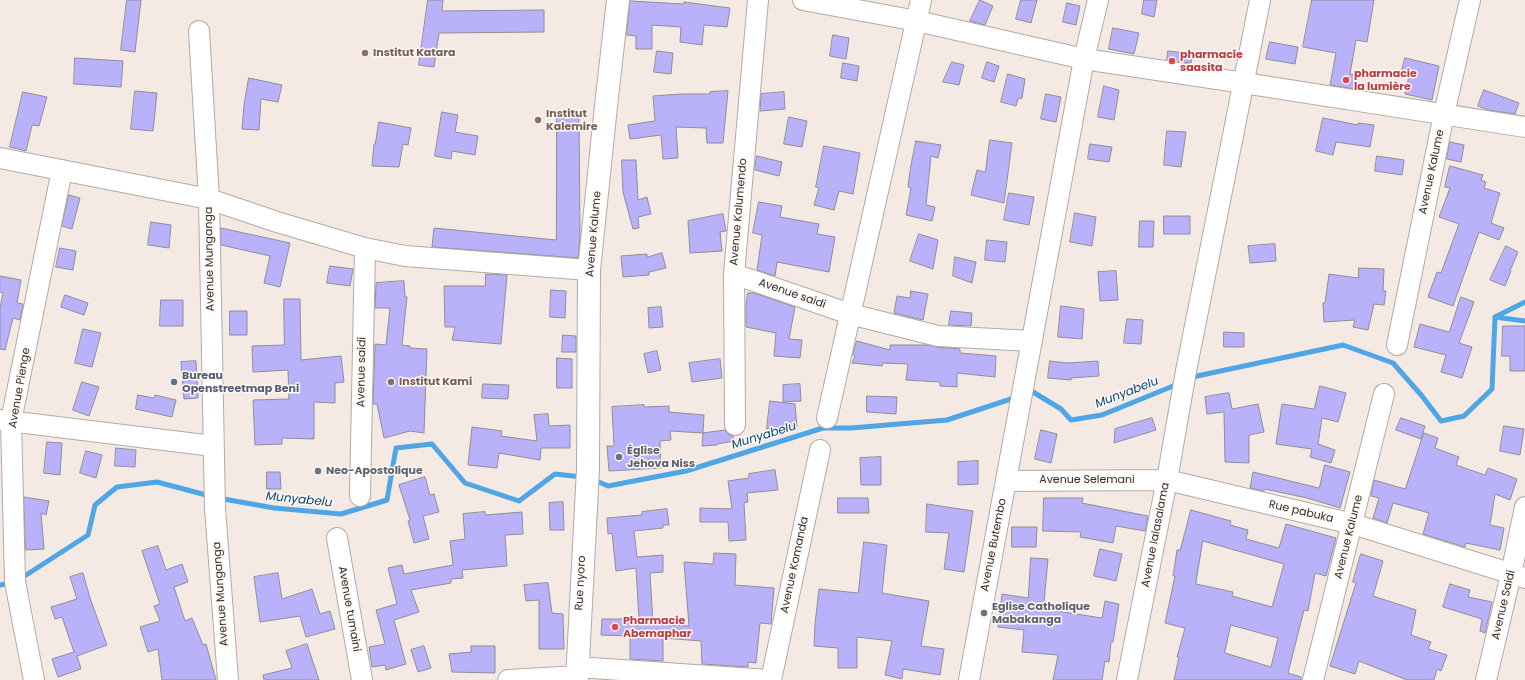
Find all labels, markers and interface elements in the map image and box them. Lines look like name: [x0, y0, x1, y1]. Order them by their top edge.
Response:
place label: Institut Katara: [373, 46, 455, 60]
marker: Institut Katara: [360, 48, 370, 58]
place label: pharmacie saasita: [1180, 48, 1243, 74]
marker: pharmacie saasita: [1167, 56, 1177, 66]
place label: pharmacie la lumière: [1354, 67, 1417, 93]
marker: pharmacie la lumière: [1341, 75, 1351, 85]
place label: Institut Kalemire: [546, 107, 598, 133]
marker: Institut Kalemire: [533, 115, 543, 125]
street label: Avenue Kalume: [1417, 128, 1447, 216]
street label: Avenue Kalumendo: [728, 158, 750, 266]
street label: Avenue Kalume: [584, 191, 604, 277]
street label: Avenue Munganga: [202, 207, 218, 311]
street label: Avenue saidi: [757, 276, 827, 312]
street label: Avenue saidi: [355, 337, 369, 407]
street label: Avenue Pienge: [6, 347, 34, 429]
place label: Bureau Openstreetmap Beni: [182, 369, 299, 395]
water label: Munyabelu: [1093, 374, 1161, 412]
place label: Institut Kami: [399, 375, 472, 389]
marker: Bureau Openstreetmap Beni: [169, 377, 179, 387]
marker: Institut Kami: [386, 377, 396, 387]
water label: Munyabelu: [730, 419, 798, 453]
place label: Église Jehova Niss: [627, 444, 695, 470]
marker: Église Jehova Niss: [614, 452, 624, 462]
place label: Neo-Apostolique: [326, 464, 423, 478]
marker: Neo-Apostolique: [313, 466, 323, 476]
street label: Avenue Selemani: [1039, 473, 1135, 487]
street label: Avenue lalasalama: [1139, 481, 1173, 589]
water label: Munyabelu: [265, 489, 333, 511]
street label: Avenue Kalume: [1332, 494, 1366, 580]
street label: Avenue Butembo: [978, 497, 1010, 593]
street label: Rue pabuka: [1267, 498, 1335, 526]
street label: Avenue Komanda: [778, 515, 812, 615]
street label: Avenue Munganga: [211, 541, 231, 647]
street label: Rue nyoro: [573, 555, 589, 611]
street label: Avenue tumaini: [335, 565, 363, 653]
street label: Avenue Saidi: [1490, 569, 1518, 641]
place label: Eglise Catholique Mabakanga: [992, 600, 1090, 626]
marker: Eglise Catholique Mabakanga: [979, 608, 989, 618]
place label: Pharmacie Abemaphar: [623, 614, 692, 640]
marker: Pharmacie Abemaphar: [610, 622, 620, 632]

